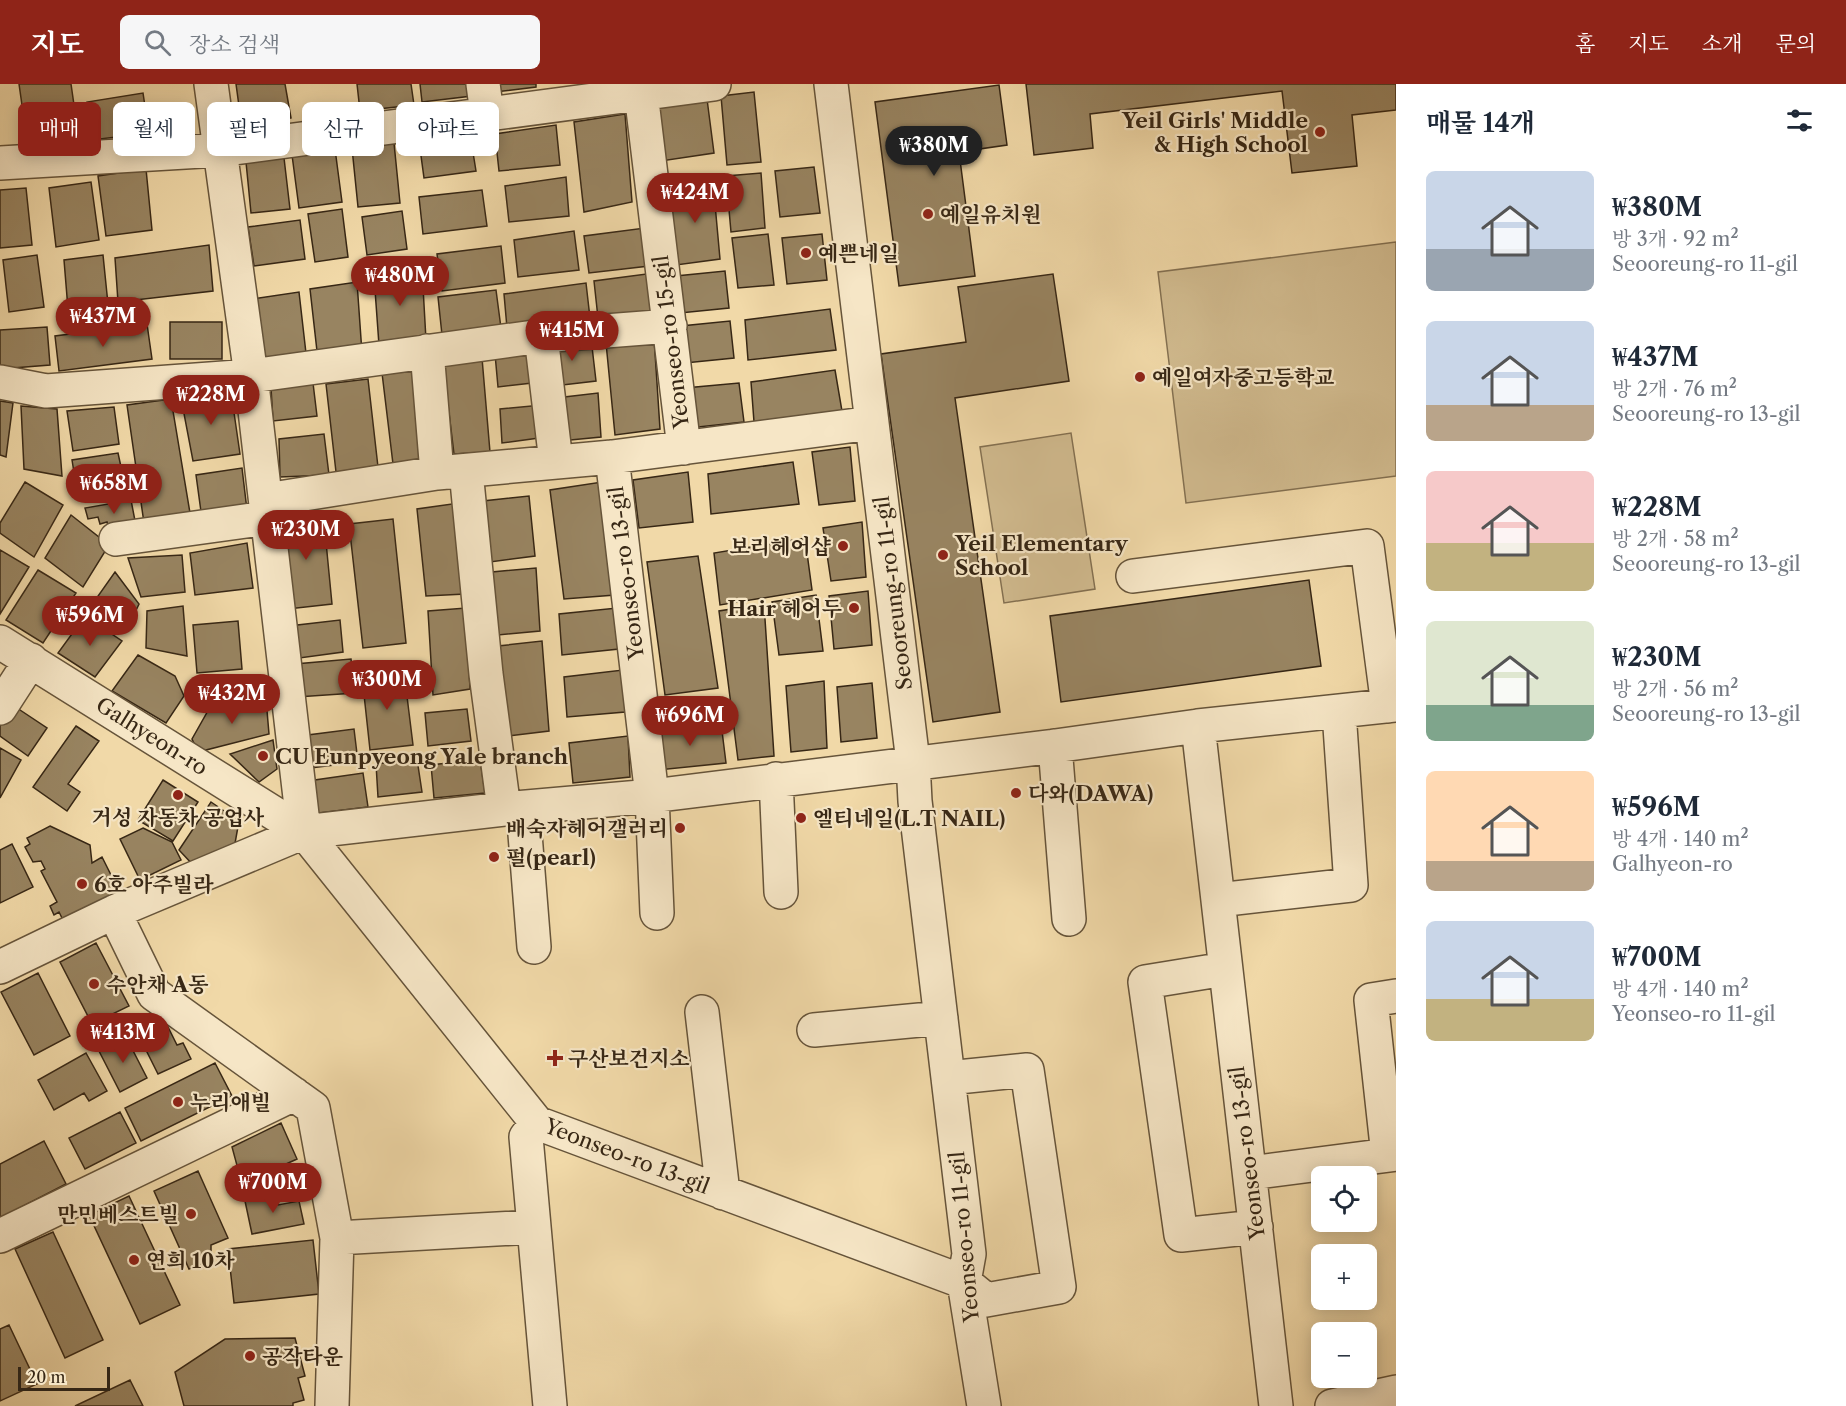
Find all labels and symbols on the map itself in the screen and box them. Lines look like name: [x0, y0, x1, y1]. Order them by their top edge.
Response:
place label: Yeil Girls' Middle & High School: [1121, 108, 1308, 157]
marker: Yeil Girls' Middle & High School: [1313, 125, 1327, 139]
pin: ₩380M: [892, 126, 976, 177]
pin: ₩424M: [653, 173, 737, 224]
place label: 예일유치원: [940, 202, 1041, 227]
marker: 예일유치원: [921, 207, 935, 221]
place label: 예쁜네일: [818, 241, 899, 266]
marker: 예쁜네일: [799, 246, 813, 260]
street label: Yeonseo-ro 15-gil: [648, 254, 694, 431]
pin: ₩480M: [358, 256, 442, 307]
pin: ₩437M: [61, 297, 145, 348]
pin: ₩415M: [530, 311, 614, 362]
place label: 예일여자중고등학교: [1152, 365, 1335, 390]
marker: 예일여자중고등학교: [1133, 370, 1147, 384]
pin: ₩228M: [169, 375, 253, 426]
pin: ₩658M: [72, 464, 156, 515]
street label: Yeonseo-ro 13-gil: [603, 485, 649, 662]
street label: Seooreung-ro 11-gil: [869, 495, 917, 691]
pin: ₩230M: [264, 510, 348, 561]
place label: Yeil Elementary School: [954, 531, 1129, 580]
place label: 보리헤어샵: [730, 534, 832, 559]
marker: 보리헤어샵: [836, 539, 850, 553]
marker: Yeil Elementary School: [936, 548, 950, 562]
pin: ₩596M: [48, 596, 132, 647]
place label: Hair 헤어두: [727, 596, 842, 621]
marker: Hair 헤어두: [847, 601, 861, 615]
pin: ₩300M: [345, 660, 429, 711]
pin: ₩432M: [190, 674, 274, 725]
street label: Galhyeon-ro: [92, 692, 212, 780]
pin: ₩696M: [648, 696, 732, 747]
place label: CU Eunpyeong Yale branch: [275, 744, 569, 769]
marker: CU Eunpyeong Yale branch: [256, 749, 270, 763]
place label: 다와(DAWA): [1028, 781, 1153, 806]
marker: 다와(DAWA): [1009, 786, 1023, 800]
marker: 거성 자동차 공업사: [171, 788, 185, 802]
place label: 거성 자동차 공업사: [92, 805, 265, 830]
place label: 엘티네일(L.T NAIL): [813, 806, 1005, 831]
marker: 엘티네일(L.T NAIL): [794, 811, 808, 825]
place label: 배숙자헤어갤러리: [506, 816, 668, 841]
marker: 배숙자헤어갤러리: [673, 821, 687, 835]
place label: 펄(pearl): [506, 845, 596, 870]
marker: 펄(pearl): [487, 850, 501, 864]
place label: 6호 아주빌라: [94, 872, 214, 897]
marker: 6호 아주빌라: [75, 877, 89, 891]
place label: 수안채 A동: [106, 972, 209, 997]
marker: 수안채 A동: [87, 977, 101, 991]
pin: ₩413M: [81, 1013, 165, 1064]
place label: 구산보건지소: [568, 1046, 690, 1071]
marker: 구산보건지소: [546, 1049, 564, 1067]
street label: Yeonseo-ro 13-gil: [1224, 1065, 1270, 1242]
place label: 누리애빌: [190, 1090, 271, 1115]
marker: 누리애빌: [171, 1095, 185, 1109]
street label: Yeonseo-ro 13-gil: [540, 1113, 713, 1199]
street label: Yeonseo-ro 11-gil: [944, 1150, 984, 1325]
pin: ₩700M: [231, 1163, 315, 1214]
place label: 만민베스트빌: [57, 1202, 179, 1227]
marker: 만민베스트빌: [184, 1207, 198, 1221]
place label: 연희 10차: [146, 1248, 235, 1273]
marker: 연희 10차: [127, 1253, 141, 1267]
place label: 공작타운: [262, 1344, 343, 1369]
marker: 공작타운: [243, 1349, 257, 1363]
scale bar: [18, 1364, 110, 1392]

